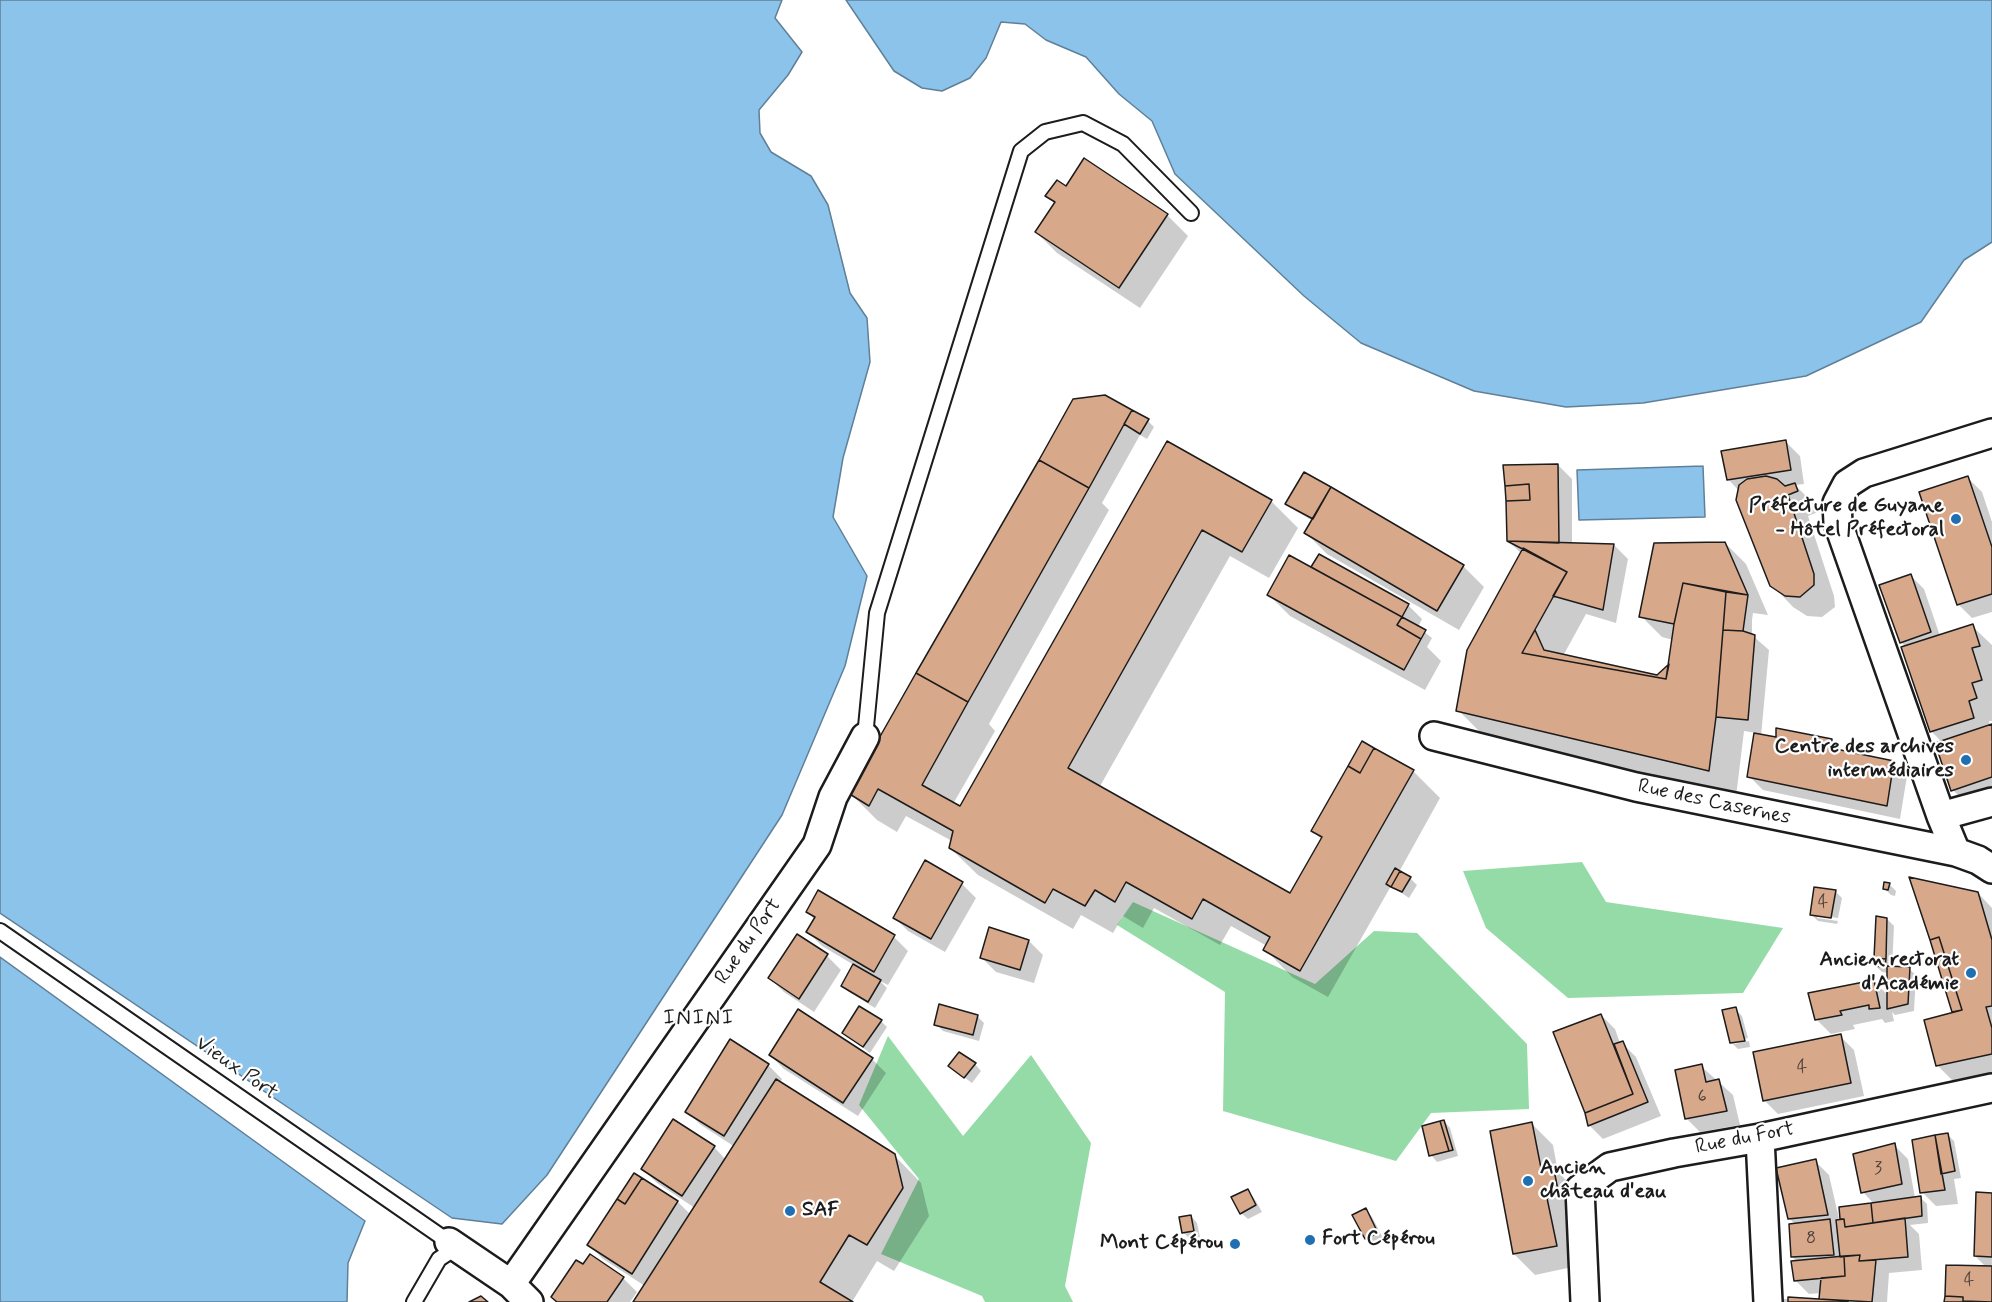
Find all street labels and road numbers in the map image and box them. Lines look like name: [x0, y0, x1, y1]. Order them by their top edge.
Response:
street label: Rue des Casernes: [1635, 775, 1793, 831]
street label: Rue du Port: [710, 894, 788, 990]
street label: Vieux Port: [190, 1032, 282, 1106]
street label: Rue du Fort: [1693, 1117, 1797, 1161]

